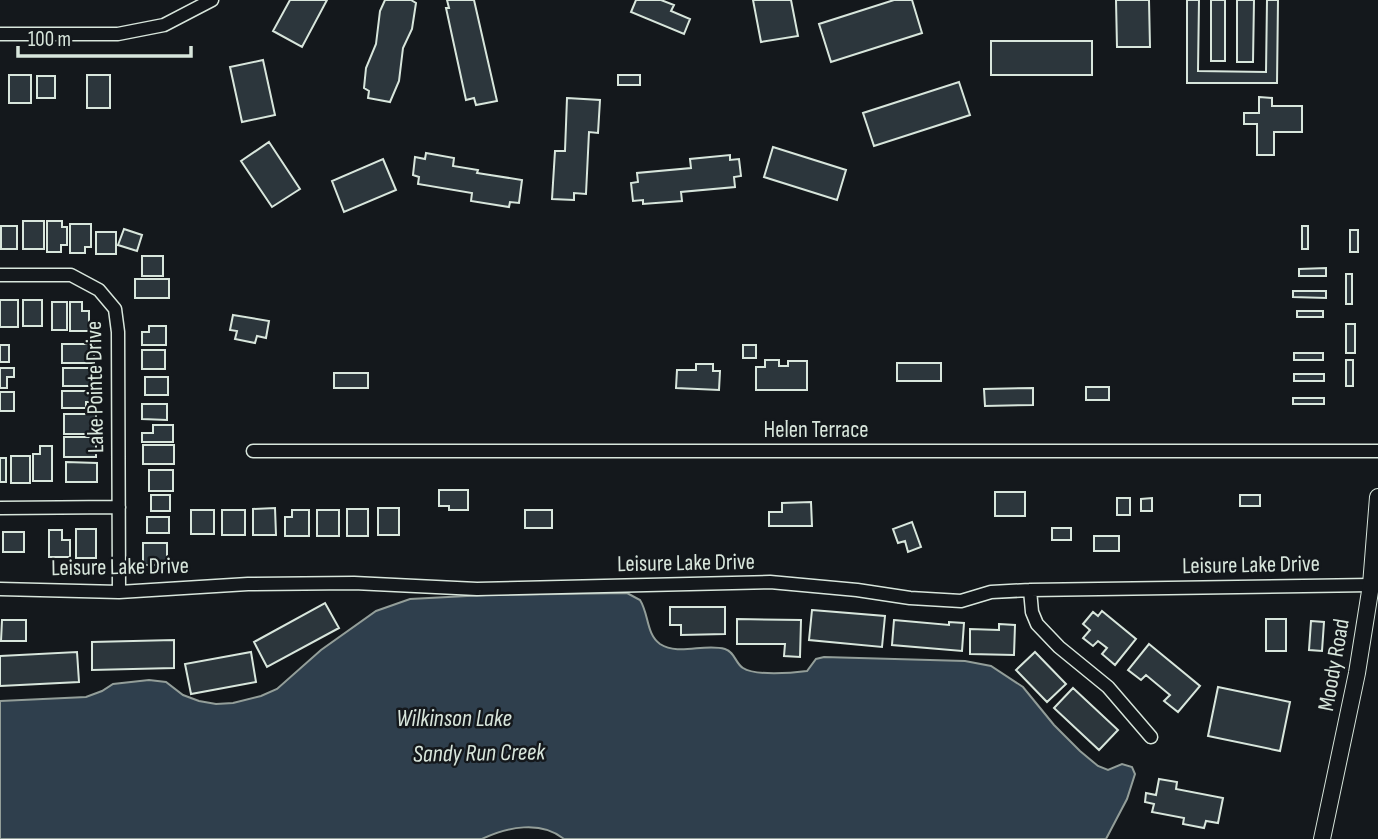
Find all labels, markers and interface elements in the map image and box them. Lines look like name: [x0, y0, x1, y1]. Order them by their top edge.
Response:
scale bar: [18, 14, 191, 58]
text: 100 m: [28, 27, 71, 52]
street label: Lake Pointe Drive: [80, 321, 110, 453]
street label: Helen Terrace: [763, 416, 869, 444]
street label: Leisure Lake Drive: [617, 548, 755, 578]
street label: Leisure Lake Drive: [1182, 550, 1320, 580]
street label: Leisure Lake Drive: [51, 552, 189, 582]
street label: Moody Road: [1312, 617, 1356, 713]
water label: Wilkinson Lake: [396, 704, 512, 733]
water label: Sandy Run Creek: [413, 737, 546, 769]

